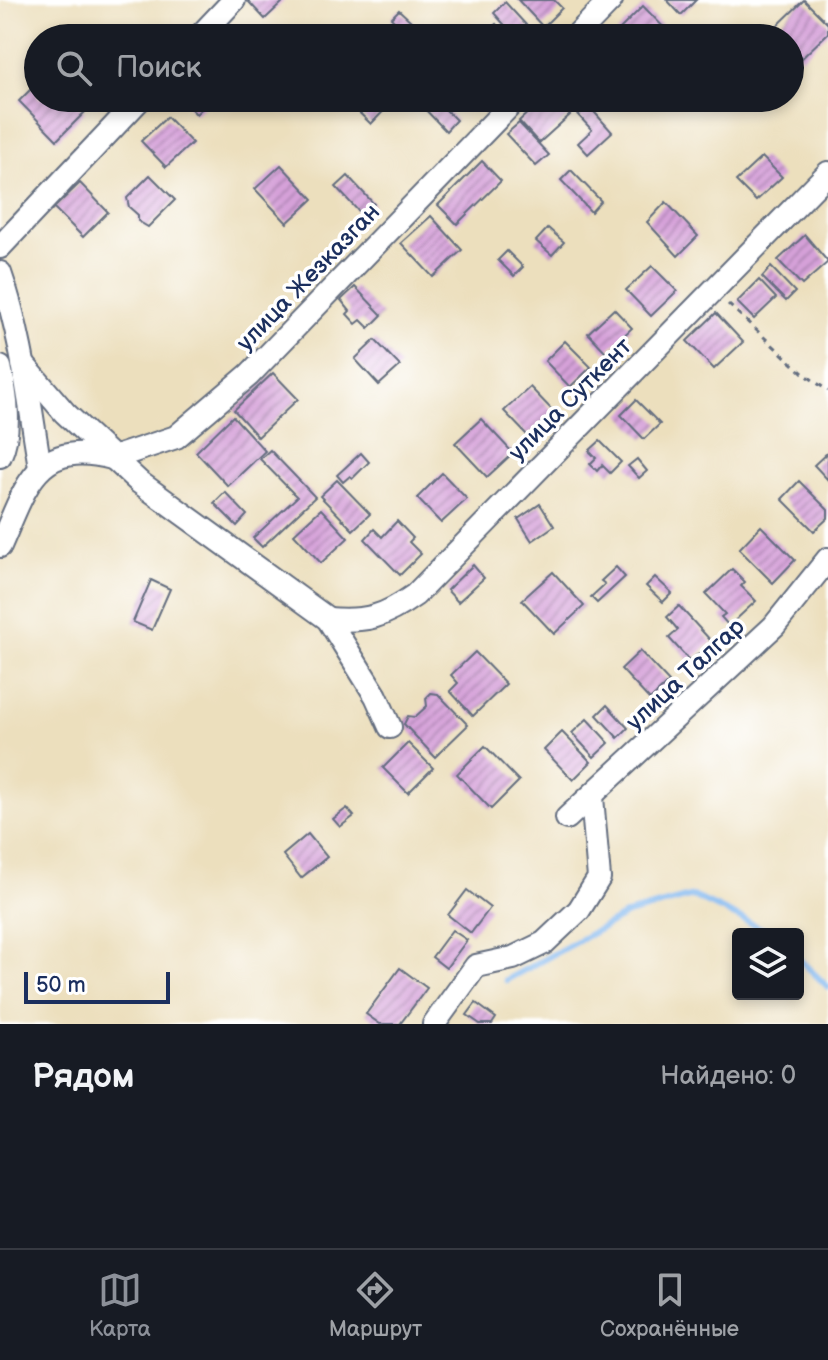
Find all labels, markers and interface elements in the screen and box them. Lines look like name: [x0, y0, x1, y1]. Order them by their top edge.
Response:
search box: [24, 24, 804, 112]
icon: search: [52, 46, 96, 90]
text: Поиск: [116, 50, 202, 86]
street label: улица Жезказган: [231, 198, 386, 357]
street label: улица Суткент: [503, 332, 638, 467]
street label: улица Талгар: [620, 612, 751, 737]
map controls: [732, 928, 804, 1000]
button: layers: [732, 928, 804, 1000]
scale bar: [24, 968, 170, 1004]
text: 50 m: [36, 972, 86, 999]
text: Рядом: [32, 1056, 134, 1097]
text: Найдено: 0: [660, 1061, 796, 1092]
tab: Карта: [89, 1268, 151, 1343]
tab: Маршрут: [329, 1268, 422, 1343]
tab: Сохранённые: [600, 1268, 739, 1343]

